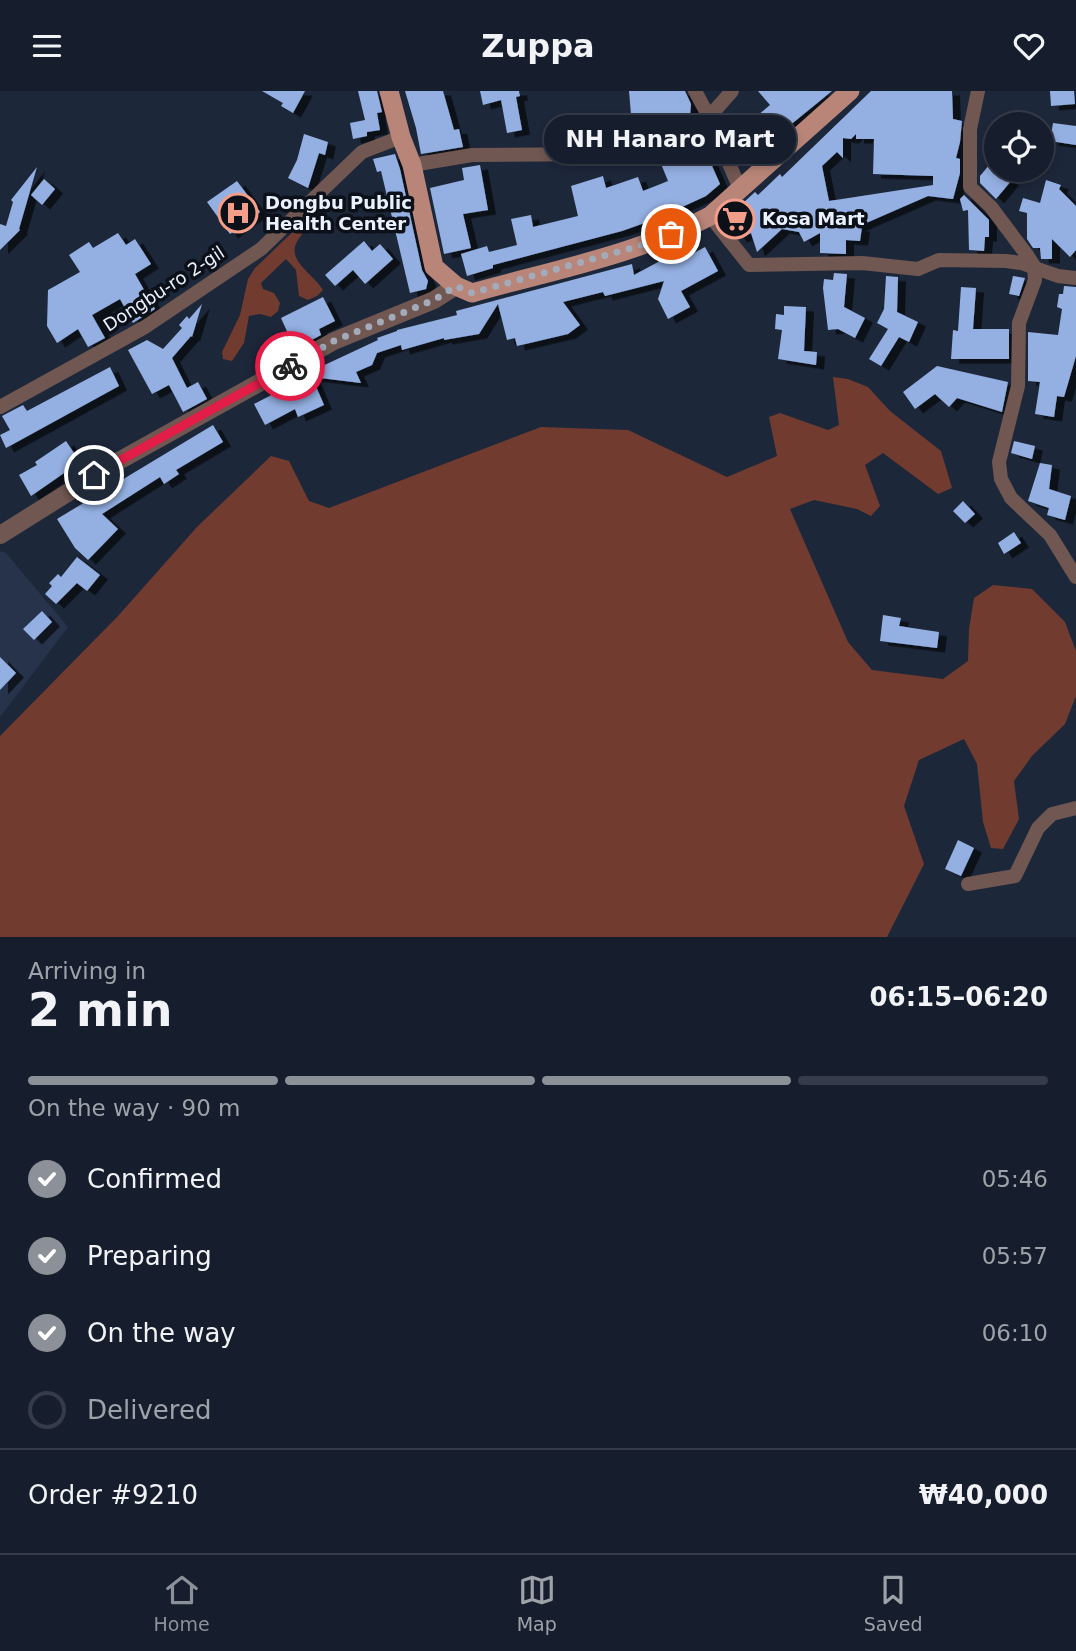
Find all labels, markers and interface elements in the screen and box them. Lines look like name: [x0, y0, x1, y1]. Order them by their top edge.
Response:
icon: menu: [28, 27, 66, 65]
text: Zuppa: [481, 27, 595, 65]
icon: heart: [1010, 27, 1048, 65]
map controls: [984, 112, 1054, 182]
button: locate: [984, 112, 1054, 182]
callout: NH Hanaro Mart: [545, 115, 797, 164]
text: NH Hanaro Mart: [565, 126, 775, 152]
hospital icon: Dongbu Public Health Center: [217, 192, 259, 234]
place label: Dongbu Public Health Center: [265, 192, 412, 234]
supermarket icon: Kosa Mart: [714, 198, 756, 240]
pin: [641, 204, 701, 264]
place label: Kosa Mart: [762, 208, 865, 229]
icon: bag: [652, 215, 690, 253]
street label: Dongbu-ro 2-gil: [99, 242, 228, 336]
courier: [255, 331, 325, 401]
icon: bike: [271, 347, 309, 385]
pin: [64, 445, 124, 505]
icon: home: [75, 456, 113, 494]
text: Arriving in: [28, 958, 146, 984]
text: 06:15–06:20: [869, 982, 1048, 1012]
text: 2 min: [28, 983, 172, 1037]
text: On the way · 90 m: [28, 1095, 240, 1121]
icon: check: [28, 1160, 66, 1198]
text: Confirmed: [87, 1164, 222, 1194]
text: 05:46: [982, 1166, 1048, 1192]
icon: check: [28, 1237, 66, 1275]
text: Preparing: [87, 1241, 212, 1271]
text: 05:57: [982, 1243, 1048, 1269]
icon: check: [28, 1314, 66, 1352]
text: On the way: [87, 1318, 236, 1348]
text: 06:10: [982, 1320, 1048, 1346]
text: Delivered: [87, 1395, 211, 1425]
text: Order #9210: [28, 1480, 198, 1510]
text: ₩40,000: [919, 1480, 1048, 1510]
tab: Home: [154, 1571, 210, 1635]
tab: Map: [517, 1571, 557, 1635]
tab: Saved: [864, 1571, 922, 1635]

